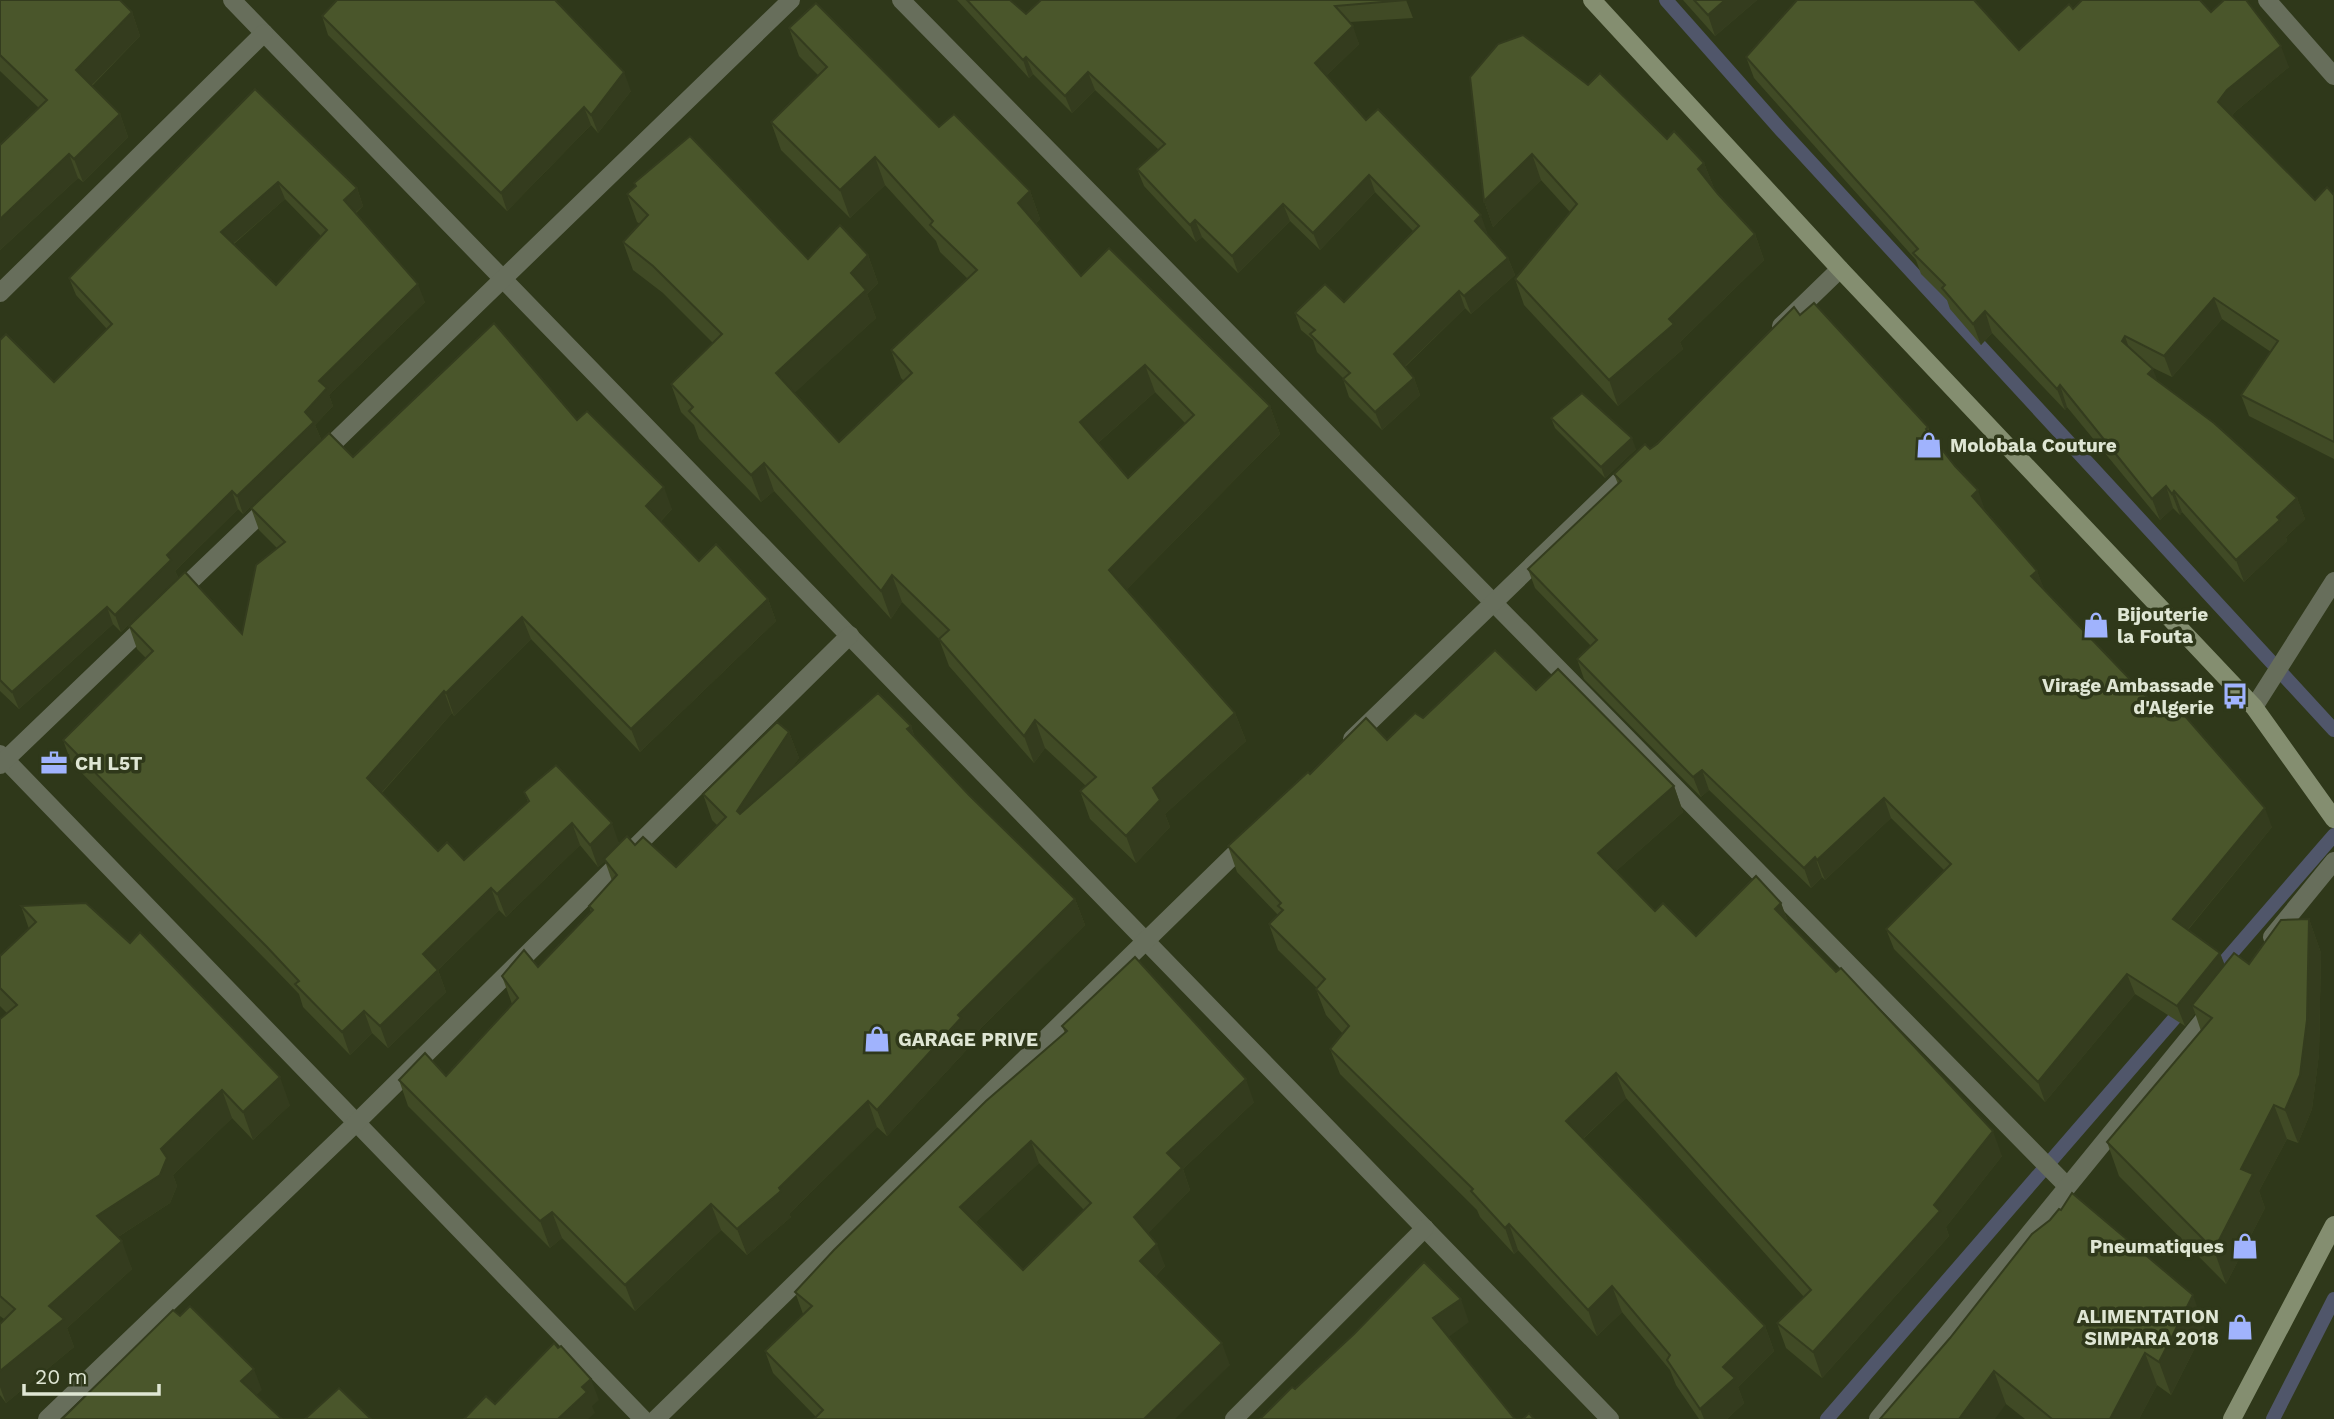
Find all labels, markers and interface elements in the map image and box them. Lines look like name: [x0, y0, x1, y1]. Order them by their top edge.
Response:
shop icon: Molobala Couture: [1914, 430, 1944, 460]
place label: Molobala Couture: [1950, 434, 2117, 457]
place label: Bijouterie la Fouta: [2117, 603, 2208, 648]
shop icon: Bijouterie la Fouta: [2081, 610, 2111, 640]
place label: Virage Ambassade d'Algerie: [2042, 674, 2214, 719]
bus stop icon: Virage Ambassade d'Algerie: [2220, 681, 2250, 711]
office icon: CH L5T: [39, 748, 69, 778]
place label: CH L5T: [75, 752, 142, 775]
shop icon: GARAGE PRIVE: [862, 1024, 892, 1054]
place label: GARAGE PRIVE: [898, 1028, 1038, 1051]
shop icon: Pneumatiques: [2230, 1231, 2260, 1261]
place label: Pneumatiques: [2090, 1235, 2224, 1258]
place label: ALIMENTATION SIMPARA 2018: [2077, 1305, 2219, 1350]
shop icon: ALIMENTATION SIMPARA 2018: [2225, 1312, 2255, 1342]
scale bar: [24, 1352, 159, 1396]
text: 20 m: [35, 1364, 87, 1389]

